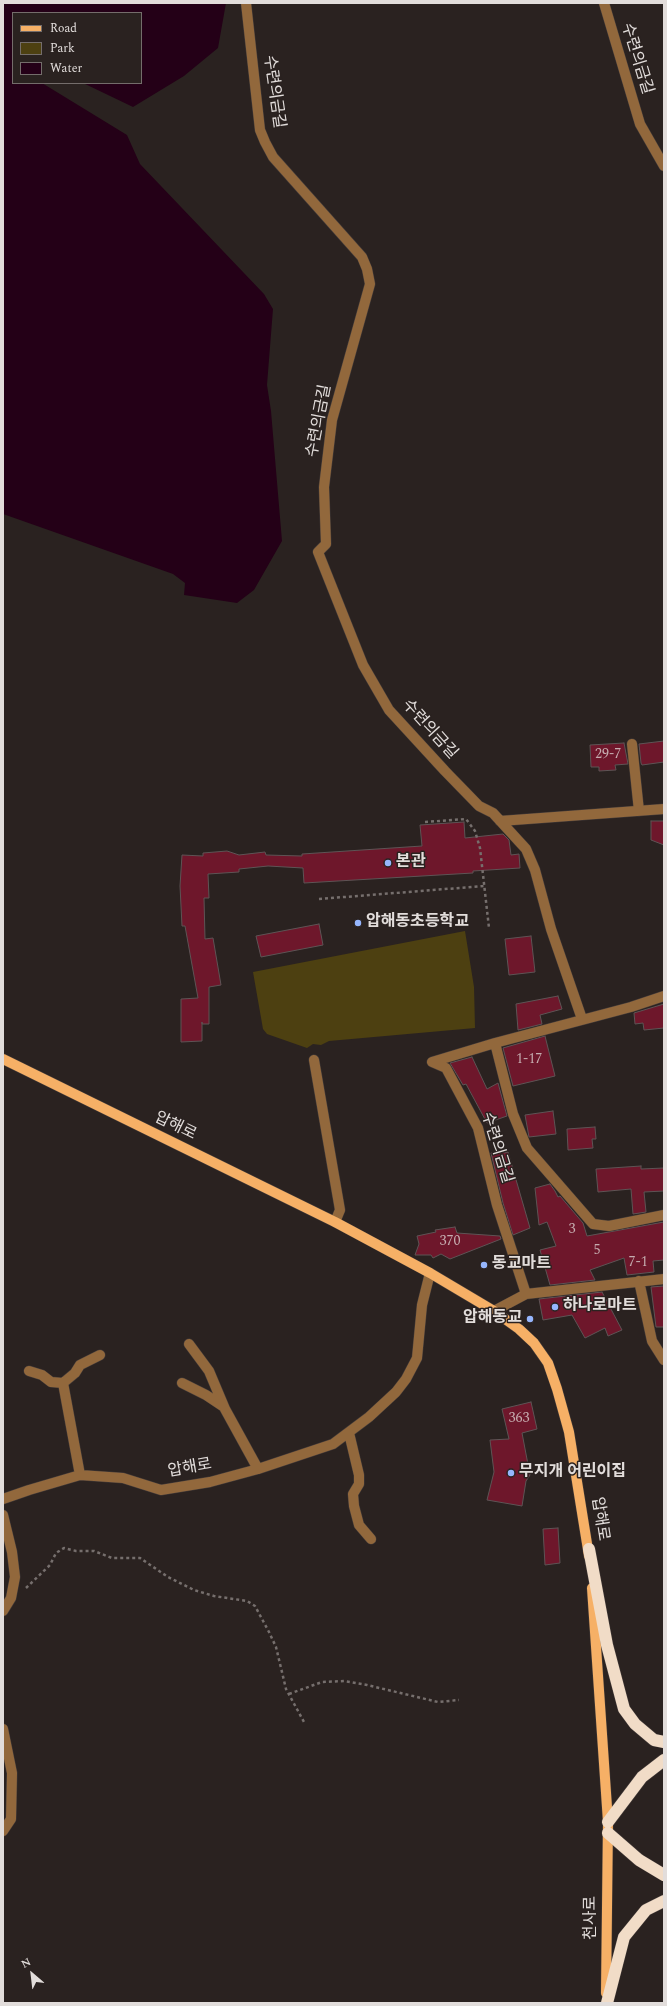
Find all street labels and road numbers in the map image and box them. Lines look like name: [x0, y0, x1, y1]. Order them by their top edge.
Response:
street label: 수련의금길: [616, 21, 656, 97]
street label: 수련의금길: [258, 54, 288, 130]
street label: 수련의금길: [304, 383, 336, 459]
street label: 수련의금길: [397, 696, 461, 764]
street label: 압해로: [151, 1109, 199, 1145]
street label: 수련의금길: [476, 1110, 516, 1186]
street label: 압해로: [167, 1456, 213, 1482]
street label: 압해로: [586, 1496, 612, 1542]
street label: 천사로: [582, 1896, 602, 1940]

